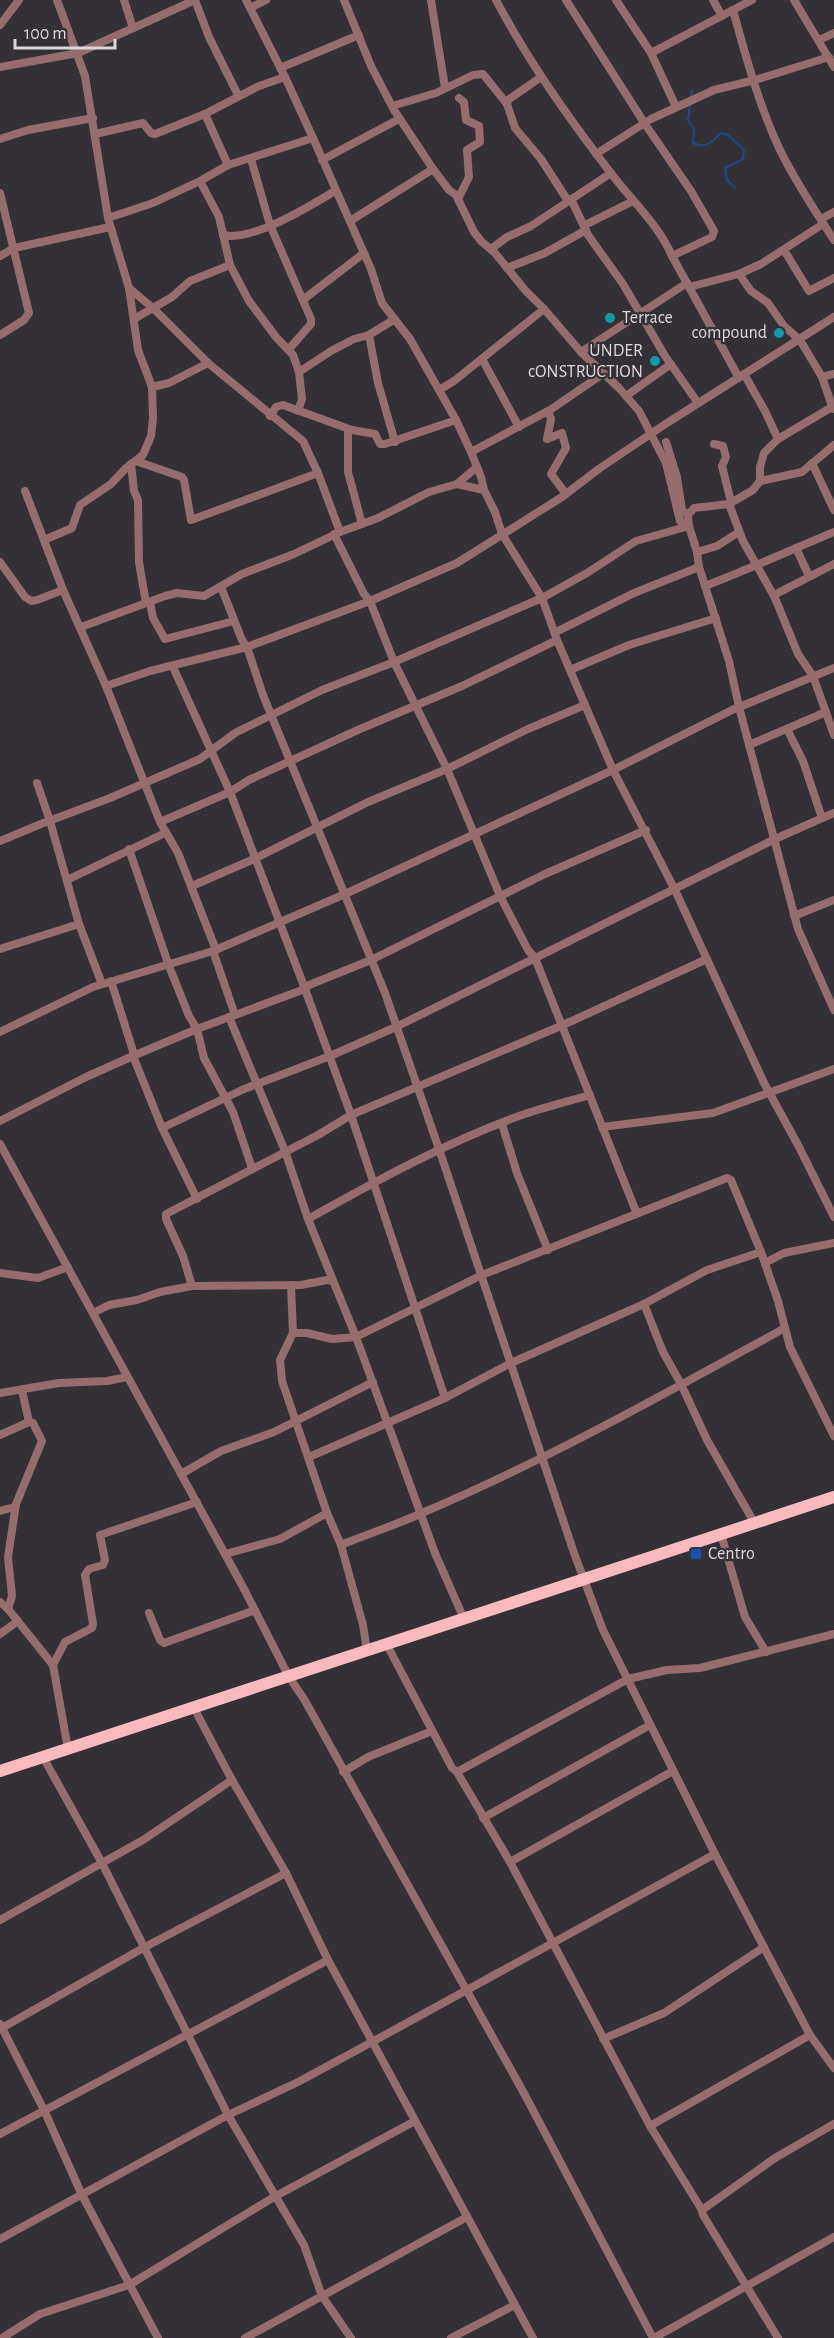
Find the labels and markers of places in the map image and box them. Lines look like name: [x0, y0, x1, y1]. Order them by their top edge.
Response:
place label: Terrace: [622, 309, 673, 327]
marker: Terrace: [603, 311, 617, 325]
place label: compound: [691, 324, 767, 342]
marker: compound: [772, 326, 786, 340]
place label: UNDER cONSTRUCTION: [528, 342, 643, 381]
marker: UNDER cONSTRUCTION: [648, 354, 662, 368]
place label: Centro: [708, 1545, 755, 1563]
marker: Centro: [689, 1547, 703, 1561]

